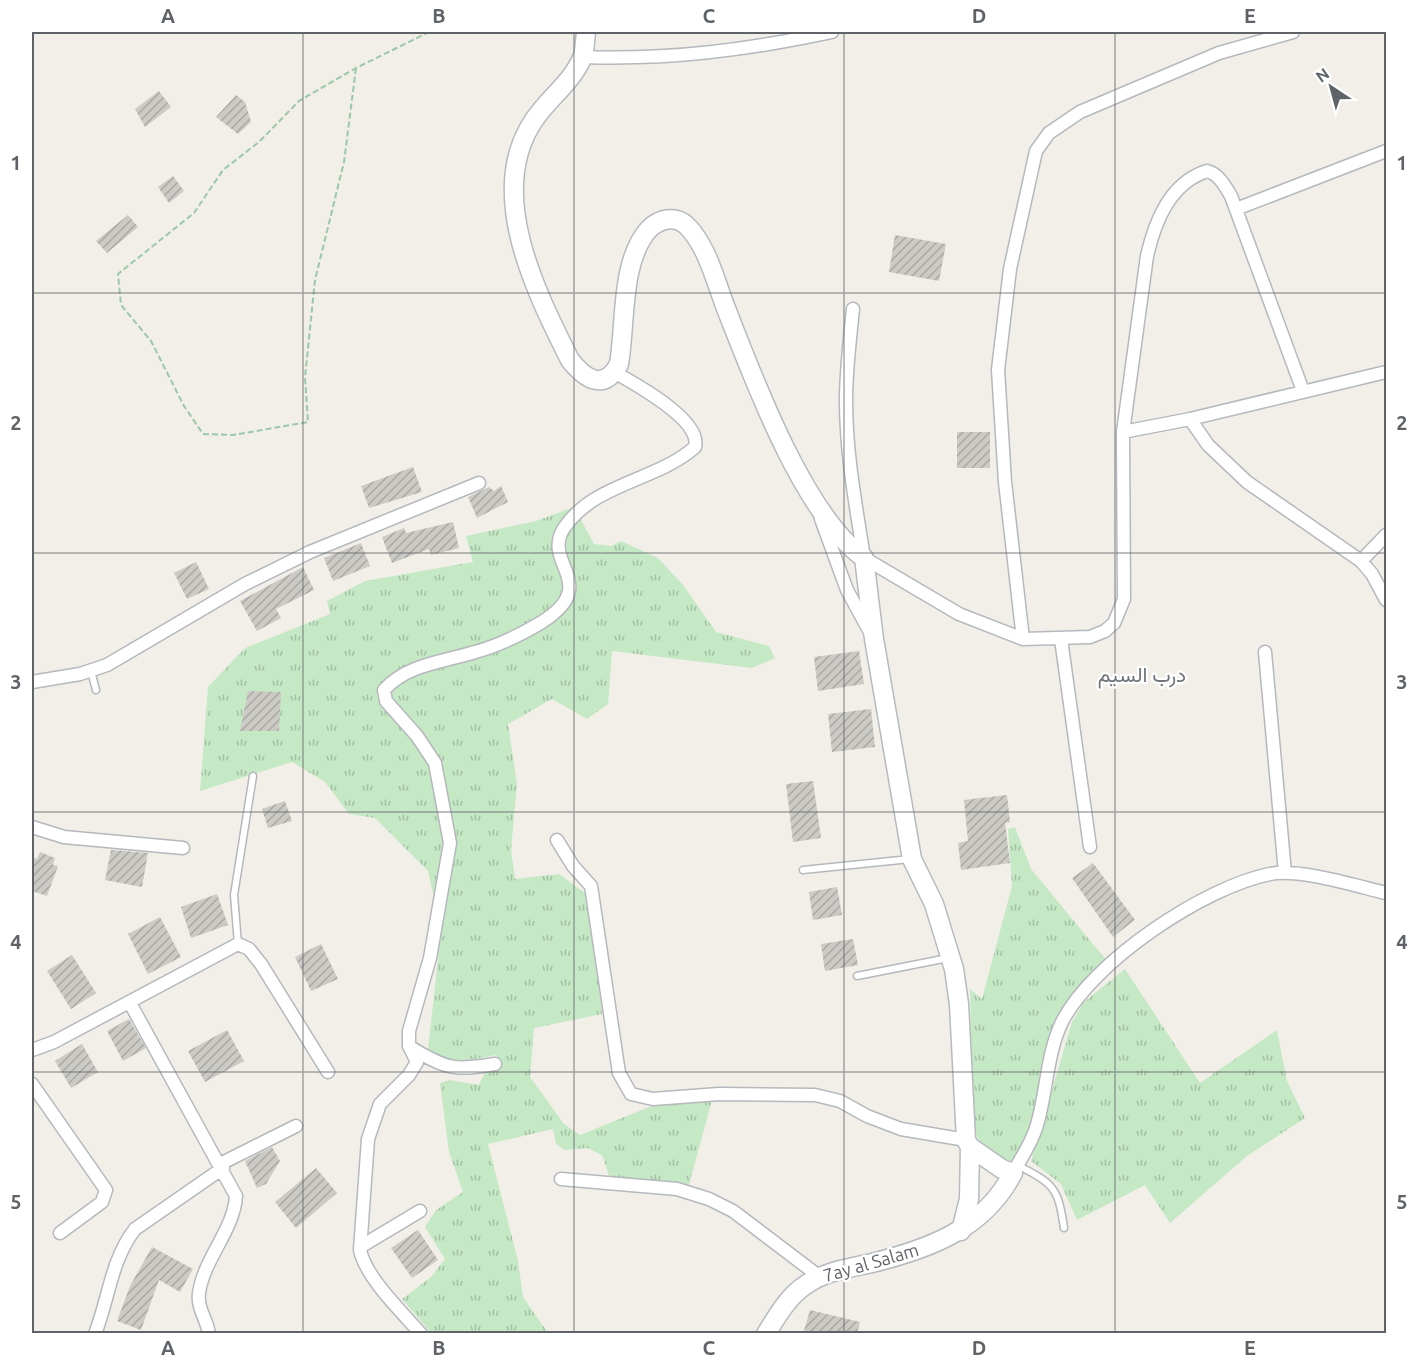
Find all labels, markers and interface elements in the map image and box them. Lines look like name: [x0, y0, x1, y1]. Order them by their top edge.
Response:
text: A: [161, 4, 175, 27]
text: B: [432, 4, 446, 27]
text: C: [703, 4, 716, 27]
text: D: [972, 4, 986, 27]
text: E: [1244, 4, 1256, 27]
north arrow: [1301, 57, 1361, 117]
text: N: [1312, 64, 1332, 86]
text: 1: [10, 151, 22, 174]
text: 1: [1396, 151, 1408, 174]
text: 2: [10, 411, 22, 434]
text: 2: [1396, 411, 1408, 434]
district label: درب السيم: [1098, 662, 1186, 689]
text: 3: [10, 670, 22, 693]
text: 3: [1396, 670, 1408, 693]
text: 4: [10, 930, 22, 953]
text: 4: [1396, 930, 1408, 953]
text: 5: [10, 1190, 22, 1213]
text: 5: [1396, 1190, 1408, 1213]
street label: 7ay al Salam: [821, 1239, 921, 1285]
text: A: [161, 1336, 175, 1359]
text: B: [432, 1336, 446, 1359]
text: C: [703, 1336, 716, 1359]
text: D: [972, 1336, 986, 1359]
text: E: [1244, 1336, 1256, 1359]

